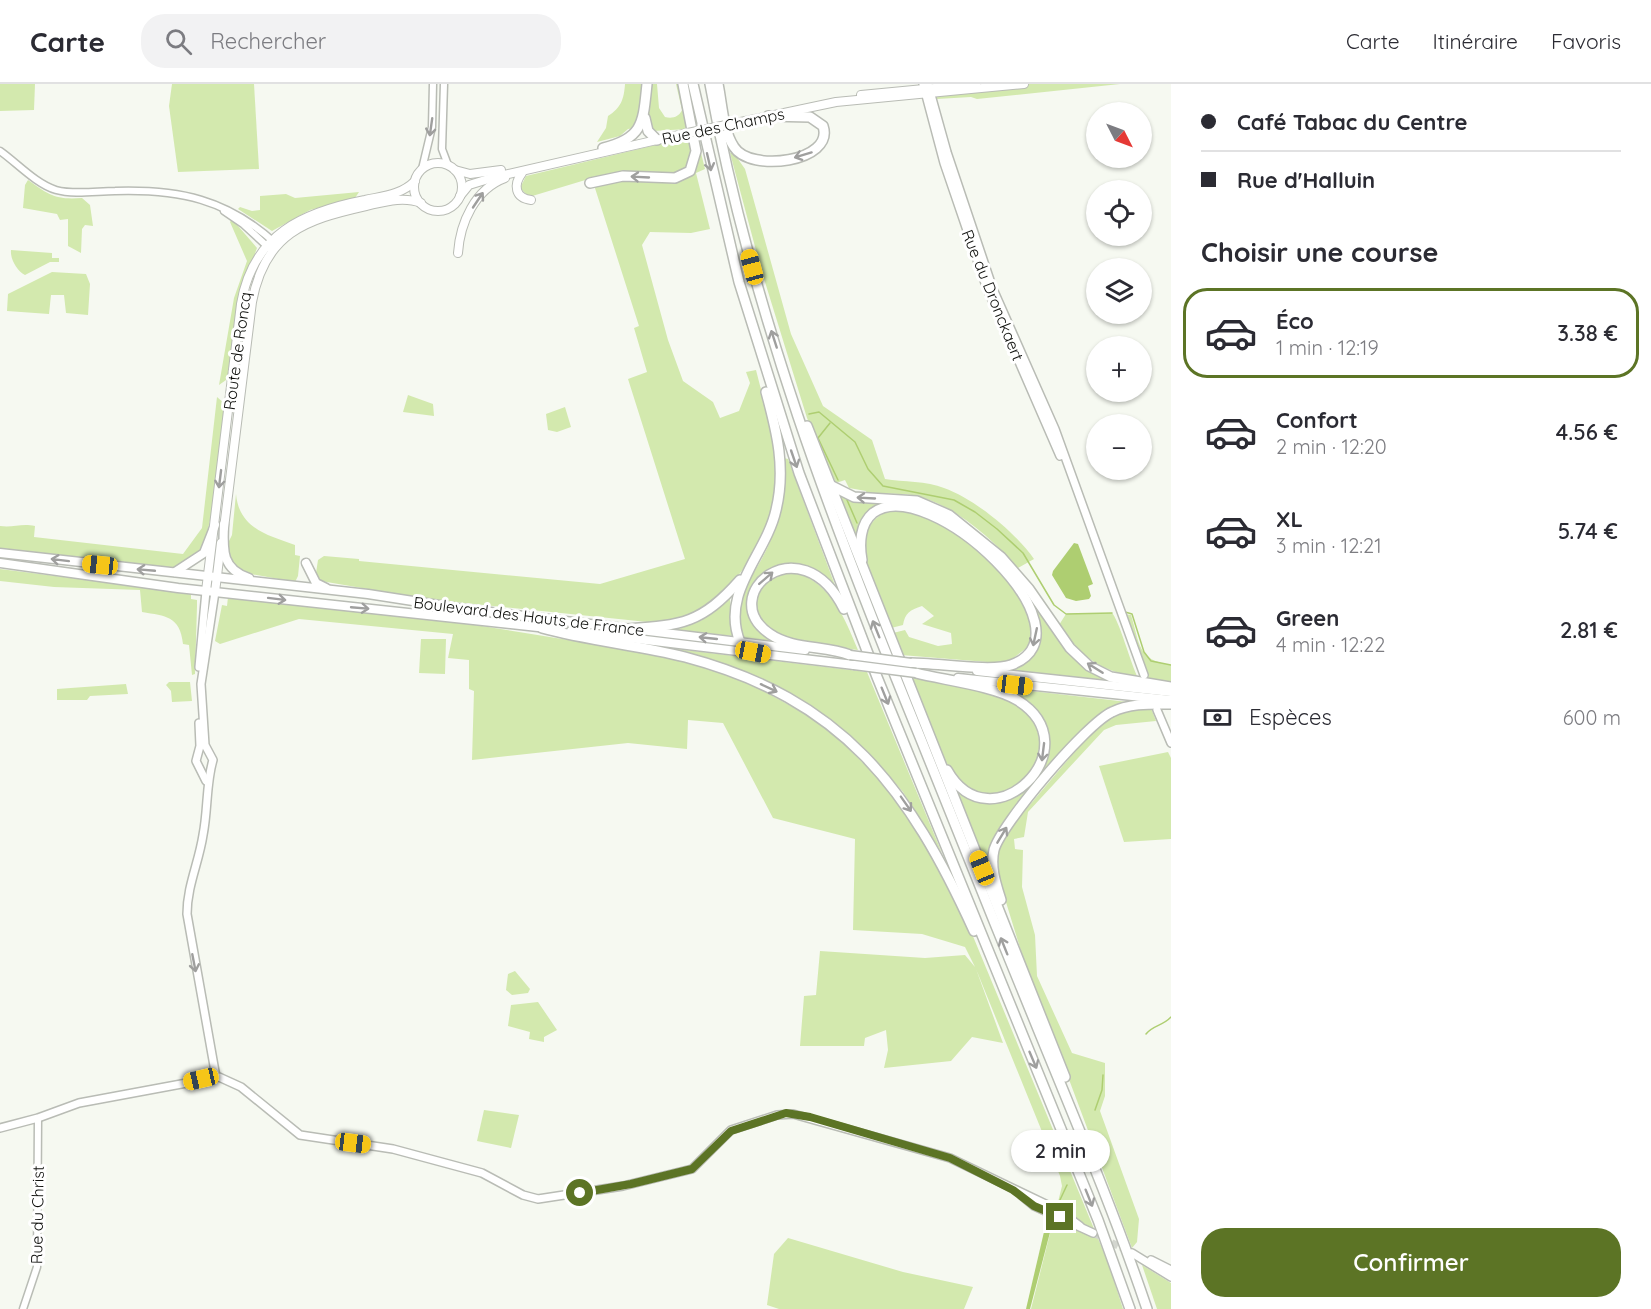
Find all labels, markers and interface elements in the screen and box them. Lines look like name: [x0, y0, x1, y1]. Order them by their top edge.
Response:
search box: [141, 14, 561, 68]
text: Carte: [30, 24, 105, 59]
icon: search: [162, 25, 195, 58]
text: Rechercher: [210, 27, 326, 55]
text: Carte: [1346, 28, 1400, 54]
text: Itinéraire: [1433, 28, 1518, 54]
text: Favoris: [1551, 28, 1621, 54]
north arrow: [1086, 102, 1152, 168]
map controls: [1086, 102, 1152, 480]
street label: Rue des Champs: [660, 103, 786, 149]
text: Café Tabac du Centre: [1237, 108, 1468, 136]
one-way arrow: [426, 117, 437, 137]
one-way arrow: [794, 150, 813, 161]
one-way arrow: [704, 152, 716, 171]
text: Rue d'Halluin: [1237, 166, 1375, 194]
one-way arrow: [631, 171, 651, 182]
button: locate: [1086, 180, 1152, 246]
one-way arrow: [472, 192, 484, 208]
street label: Rue du Dronckaert: [958, 226, 1028, 364]
text: Choisir une course: [1201, 235, 1438, 269]
car: [739, 247, 765, 287]
button: layers: [1086, 258, 1152, 324]
street label: Route de Roncq: [219, 291, 255, 411]
icon: car: [1204, 306, 1258, 360]
text: Éco: [1276, 307, 1314, 335]
text: 3.38 €: [1557, 319, 1618, 347]
one-way arrow: [767, 330, 778, 349]
text: 1 min · 12:19: [1276, 335, 1379, 360]
button: +: [1086, 336, 1152, 402]
icon: car: [1204, 405, 1258, 459]
text: Confort: [1276, 406, 1358, 434]
button: −: [1086, 414, 1152, 480]
text: 4.56 €: [1556, 418, 1618, 446]
text: 2 min · 12:20: [1276, 434, 1387, 459]
one-way arrow: [790, 449, 801, 467]
one-way arrow: [215, 469, 226, 489]
one-way arrow: [856, 492, 876, 503]
icon: car: [1204, 504, 1258, 558]
text: XL: [1276, 505, 1303, 533]
text: 5.74 €: [1558, 517, 1618, 545]
text: 3 min · 12:21: [1276, 533, 1382, 558]
one-way arrow: [50, 554, 70, 565]
car: [81, 554, 119, 576]
one-way arrow: [137, 564, 157, 575]
one-way arrow: [758, 571, 773, 585]
street label: Boulevard des Hauts de France: [412, 592, 646, 640]
one-way arrow: [267, 594, 287, 605]
one-way arrow: [350, 603, 370, 614]
icon: car: [1204, 603, 1258, 657]
text: Green: [1276, 604, 1339, 632]
text: 2.81 €: [1560, 616, 1618, 644]
one-way arrow: [870, 620, 881, 639]
one-way arrow: [1028, 628, 1040, 647]
text: 4 min · 12:22: [1276, 632, 1385, 657]
one-way arrow: [699, 633, 719, 644]
car: [734, 640, 772, 664]
one-way arrow: [1086, 662, 1103, 675]
car: [996, 674, 1034, 696]
one-way arrow: [760, 683, 778, 694]
one-way arrow: [880, 686, 891, 705]
icon: cash: [1201, 701, 1234, 734]
text: Espèces: [1249, 703, 1332, 731]
text: 600 m: [1563, 705, 1621, 730]
one-way arrow: [1037, 742, 1048, 761]
one-way arrow: [900, 796, 912, 812]
one-way arrow: [996, 827, 1008, 844]
car: [967, 848, 997, 888]
one-way arrow: [998, 937, 1009, 956]
one-way arrow: [189, 953, 200, 973]
one-way arrow: [1028, 1050, 1039, 1068]
car: [181, 1066, 221, 1092]
callout: 2 min: [1010, 1130, 1110, 1172]
car: [334, 1132, 372, 1154]
text: 2 min: [1035, 1138, 1086, 1163]
street label: Rue du Christ: [26, 1166, 48, 1264]
route start: [566, 1179, 593, 1206]
one-way arrow: [1084, 1188, 1095, 1207]
route end: [1046, 1203, 1073, 1230]
button: Confirmer: [1201, 1228, 1621, 1297]

